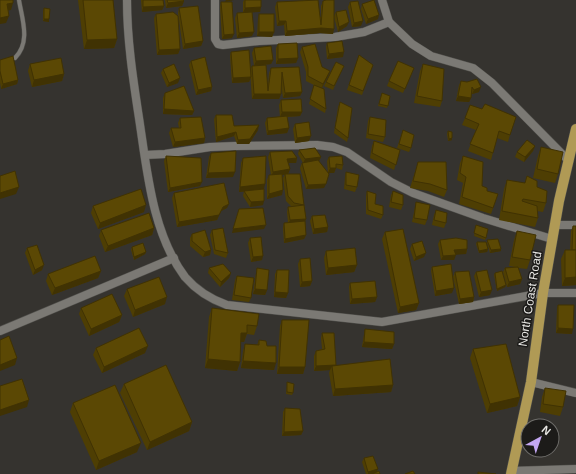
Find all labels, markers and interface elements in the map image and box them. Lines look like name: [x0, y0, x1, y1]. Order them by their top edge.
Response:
street label: North Coast Road: [516, 250, 544, 348]
north arrow: [520, 418, 560, 458]
text: N: [540, 423, 553, 438]

